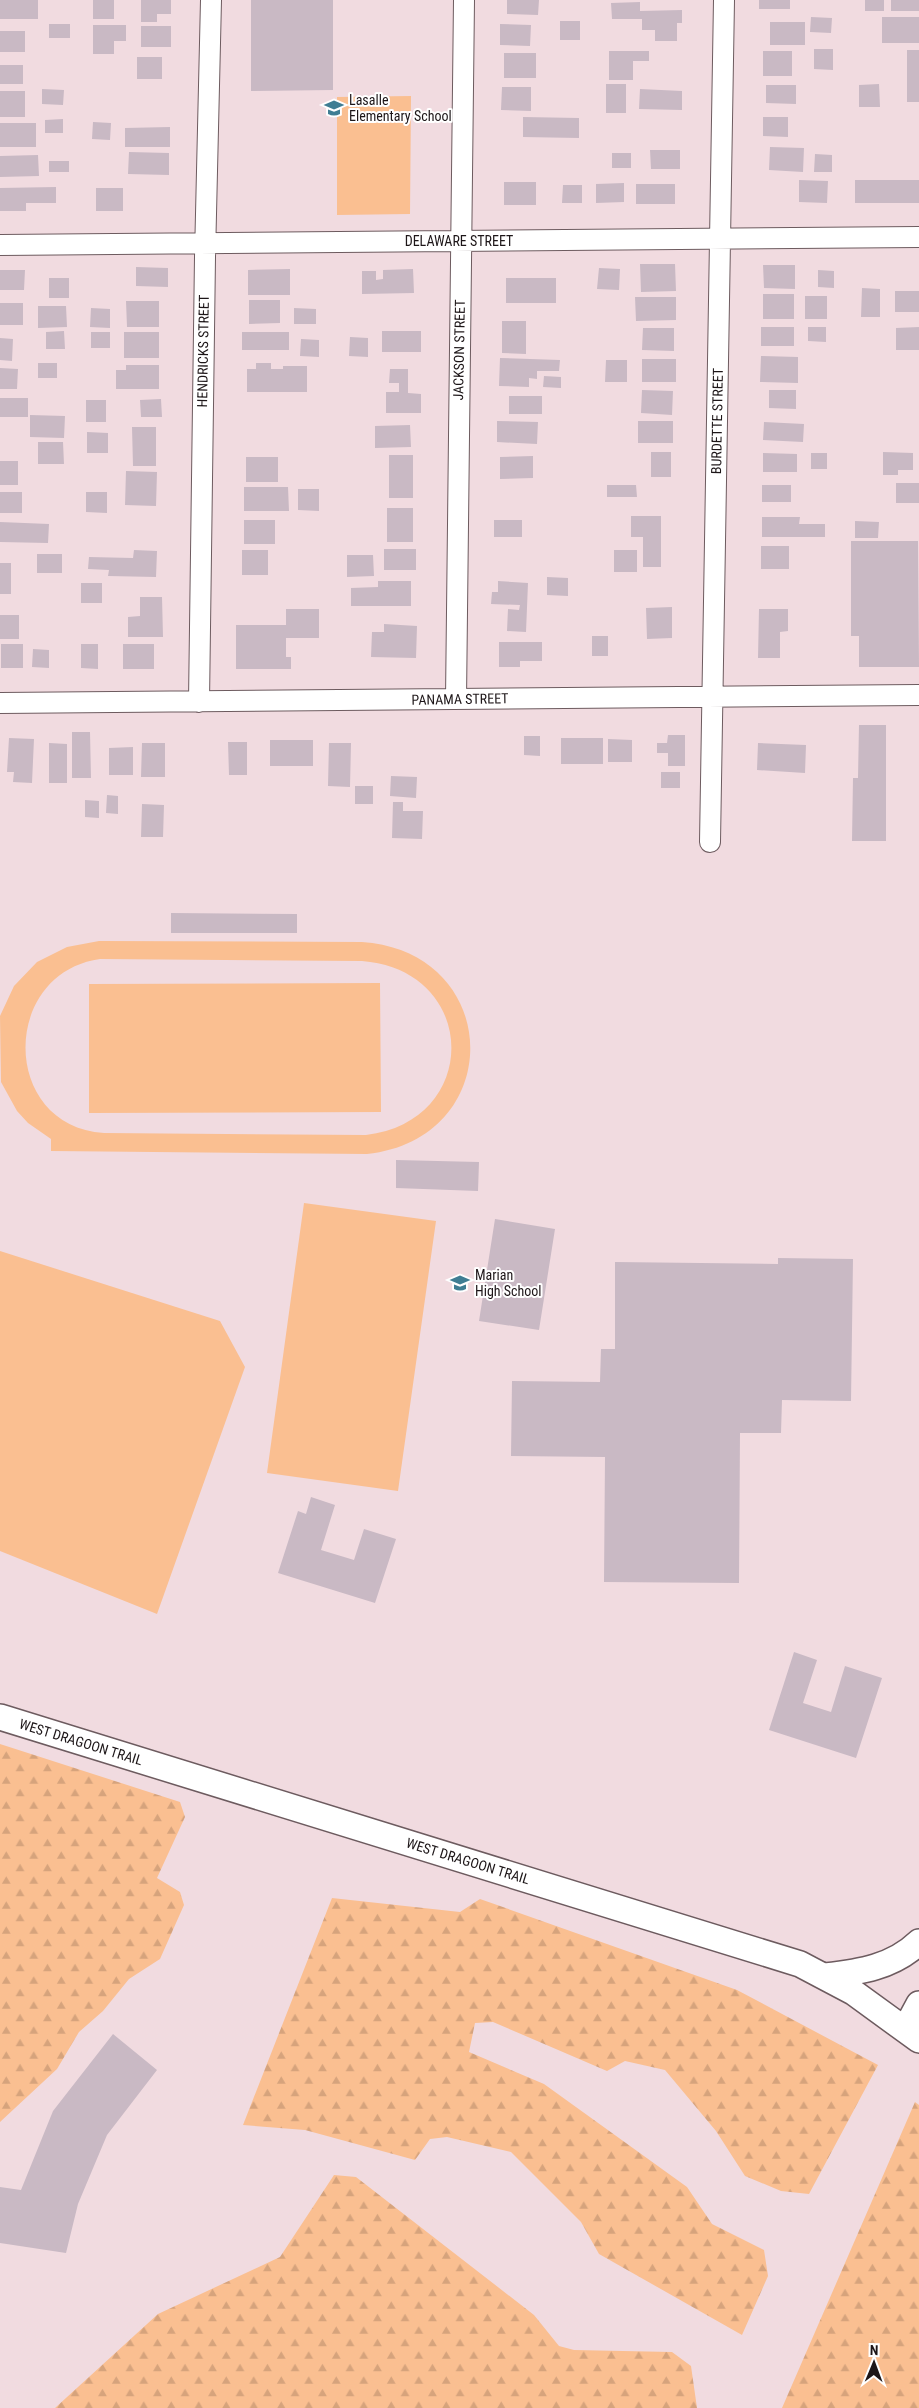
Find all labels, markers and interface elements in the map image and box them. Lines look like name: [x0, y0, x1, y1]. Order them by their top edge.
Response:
place label: Lasalle Elementary School: [349, 92, 452, 124]
school or university icon: Lasalle Elementary School: [323, 97, 345, 119]
street label: DELAWARE STREET: [405, 233, 513, 249]
street label: HENDRICKS STREET: [194, 295, 212, 407]
street label: JACKSON STREET: [450, 299, 468, 401]
street label: BURDETTE STREET: [708, 368, 726, 474]
street label: PANAMA STREET: [411, 690, 509, 708]
place label: Marian High School: [475, 1267, 542, 1299]
school or university icon: Marian High School: [449, 1272, 471, 1294]
street label: WEST DRAGOON TRAIL: [17, 1716, 145, 1768]
street label: WEST DRAGOON TRAIL: [404, 1835, 532, 1887]
north arrow: [849, 2338, 899, 2388]
text: N: [870, 2342, 879, 2358]

